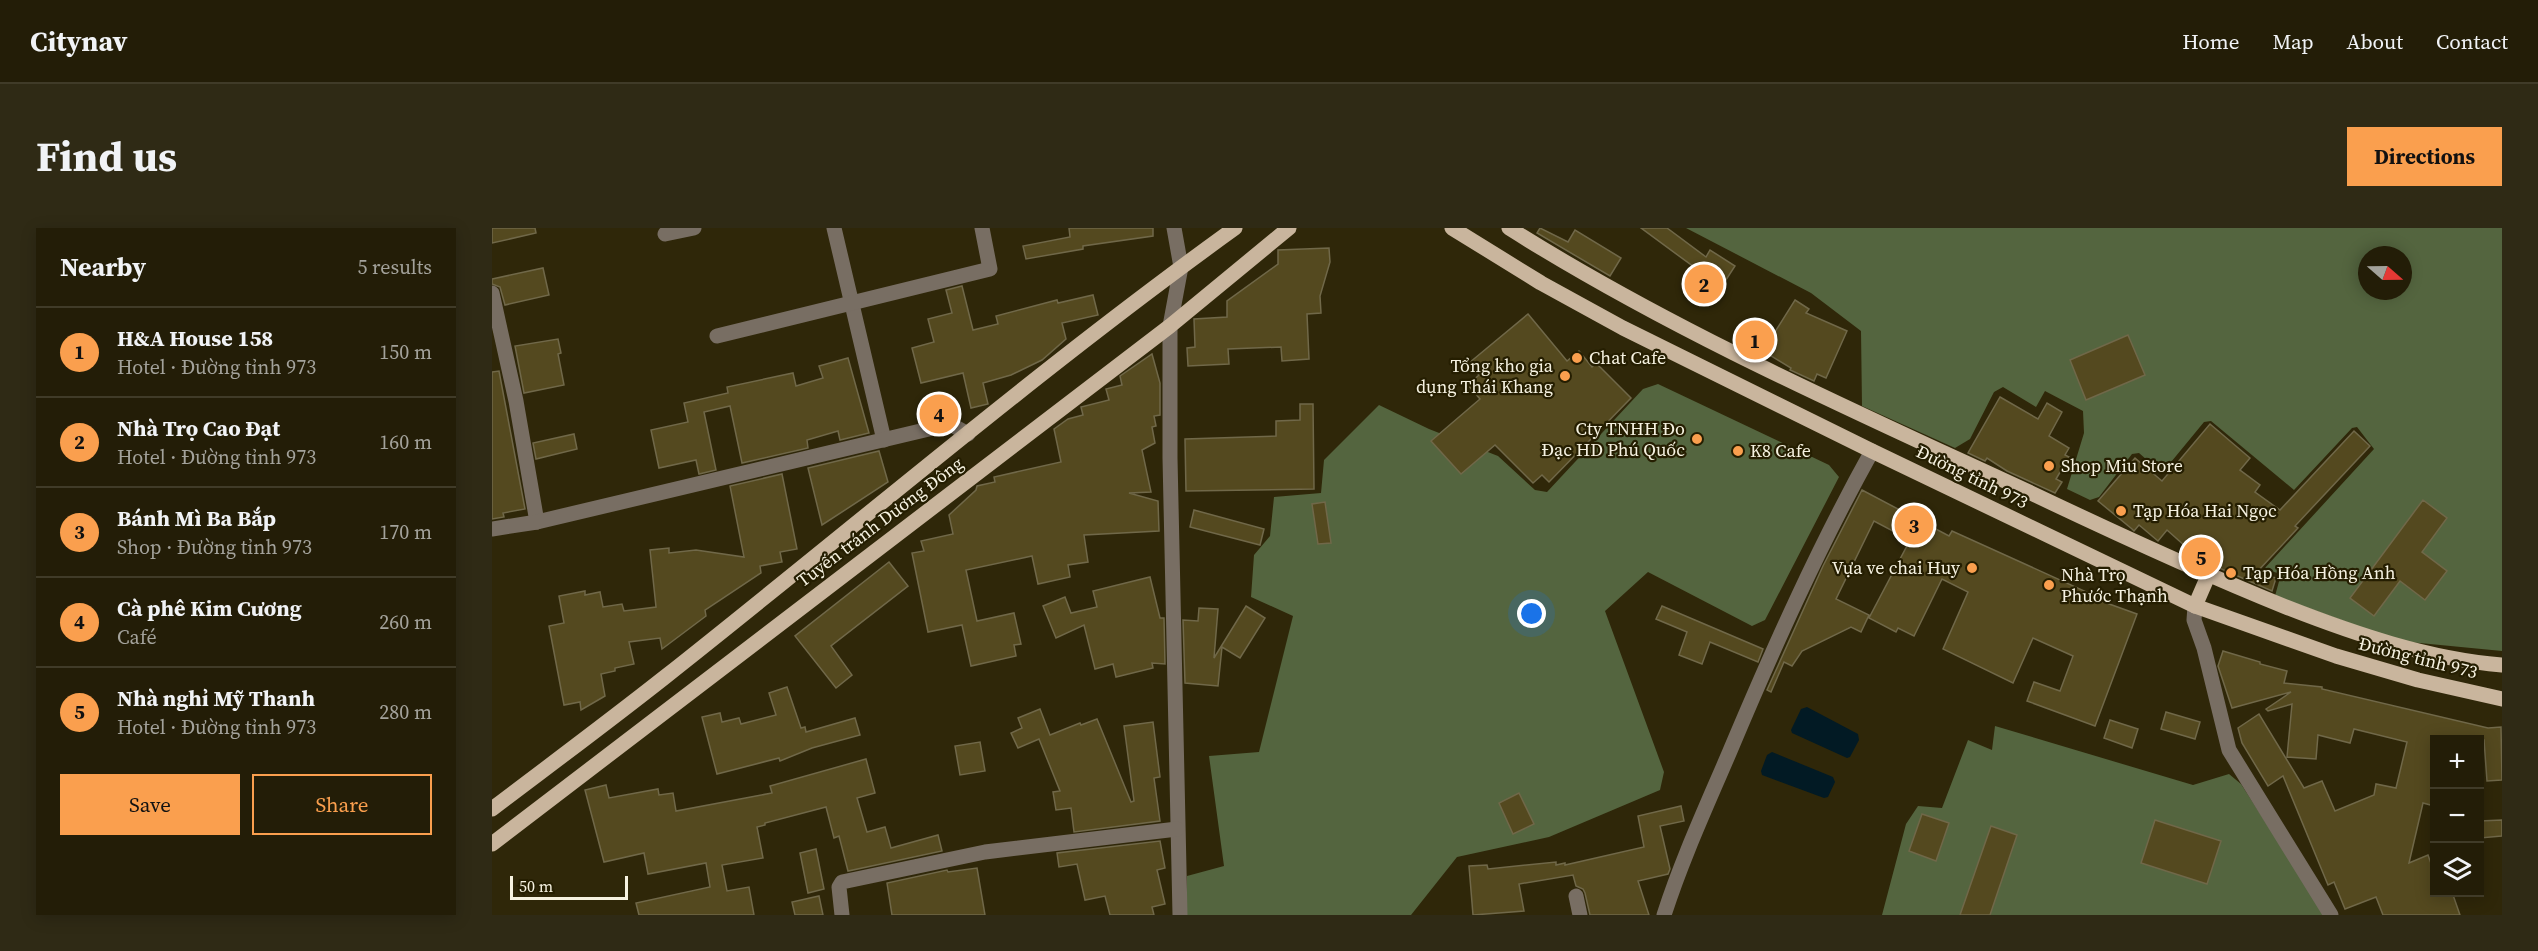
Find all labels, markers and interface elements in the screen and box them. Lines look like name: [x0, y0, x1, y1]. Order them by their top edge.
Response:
text: Citynav: [30, 22, 127, 60]
text: Home: [2182, 27, 2240, 56]
text: Map: [2273, 27, 2314, 56]
text: About: [2347, 27, 2403, 56]
text: Contact: [2436, 27, 2508, 56]
text: Find us: [36, 127, 177, 185]
button: Directions: [2347, 127, 2502, 186]
north arrow: [2358, 246, 2412, 300]
text: Nearby: [60, 249, 146, 285]
text: 5 results: [357, 253, 432, 281]
pin: 2: [1684, 262, 1724, 306]
pin: 1: [1736, 318, 1774, 362]
text: H&A House 158: [117, 323, 273, 353]
text: 1: [74, 338, 85, 366]
text: 150 m: [379, 338, 432, 366]
place label: Chat Cafe: [1589, 345, 1666, 370]
marker: Chat Cafe: [1570, 351, 1584, 365]
text: Hotel · Đường tỉnh 973: [117, 353, 316, 381]
place label: Tổng kho gia dụng Thái Khang: [1416, 353, 1554, 399]
marker: Tổng kho gia dụng Thái Khang: [1558, 369, 1572, 383]
pin: 4: [920, 392, 958, 436]
text: Nhà Trọ Cao Đạt: [117, 413, 280, 443]
place label: Cty TNHH Đo Đạc HD Phú Quốc: [1541, 416, 1685, 462]
text: 2: [74, 428, 85, 456]
text: 160 m: [379, 428, 432, 456]
marker: Cty TNHH Đo Đạc HD Phú Quốc: [1690, 432, 1704, 446]
place label: K8 Cafe: [1750, 438, 1811, 463]
street label: Đường tỉnh 973: [1912, 439, 2032, 514]
text: Hotel · Đường tỉnh 973: [117, 443, 316, 471]
marker: K8 Cafe: [1731, 444, 1745, 458]
street label: Tuyến tránh Dương Đông: [791, 451, 968, 593]
place label: Shop Miu Store: [2061, 453, 2183, 478]
marker: Shop Miu Store: [2042, 459, 2056, 473]
place label: Tạp Hóa Hai Ngọc: [2133, 498, 2277, 523]
pin: 3: [1894, 502, 1934, 548]
text: Bánh Mì Ba Bắp: [117, 503, 276, 533]
marker: Tạp Hóa Hai Ngọc: [2114, 504, 2128, 518]
text: 3: [74, 518, 85, 546]
text: 170 m: [379, 518, 432, 546]
text: Shop · Đường tỉnh 973: [117, 533, 312, 561]
pin: 5: [2182, 534, 2220, 580]
place label: Vựa ve chai Huy: [1832, 555, 1961, 580]
place label: Tạp Hóa Hồng Anh: [2243, 560, 2396, 585]
marker: Vựa ve chai Huy: [1965, 561, 1979, 575]
place label: Nhà Trọ Phước Thạnh: [2061, 562, 2168, 608]
marker: Tạp Hóa Hồng Anh: [2224, 566, 2238, 580]
marker: Nhà Trọ Phước Thạnh: [2042, 578, 2056, 592]
text: Cà phê Kim Cương: [117, 593, 302, 623]
your location: [1517, 599, 1546, 628]
text: 4: [74, 608, 85, 636]
text: 260 m: [379, 608, 432, 636]
text: Café: [117, 623, 157, 651]
street label: Đường tỉnh 973: [2356, 631, 2480, 684]
text: Nhà nghỉ Mỹ Thanh: [117, 683, 315, 713]
text: 5: [74, 698, 85, 726]
text: 280 m: [379, 698, 432, 726]
text: Hotel · Đường tỉnh 973: [117, 713, 316, 741]
map controls: [2430, 735, 2484, 897]
button: +: [2430, 735, 2484, 789]
button: Save: [60, 774, 240, 835]
button: Share: [252, 774, 432, 835]
button: −: [2430, 789, 2484, 843]
button: layers: [2430, 843, 2484, 897]
scale bar: [510, 873, 628, 900]
text: 50 m: [519, 875, 553, 897]

